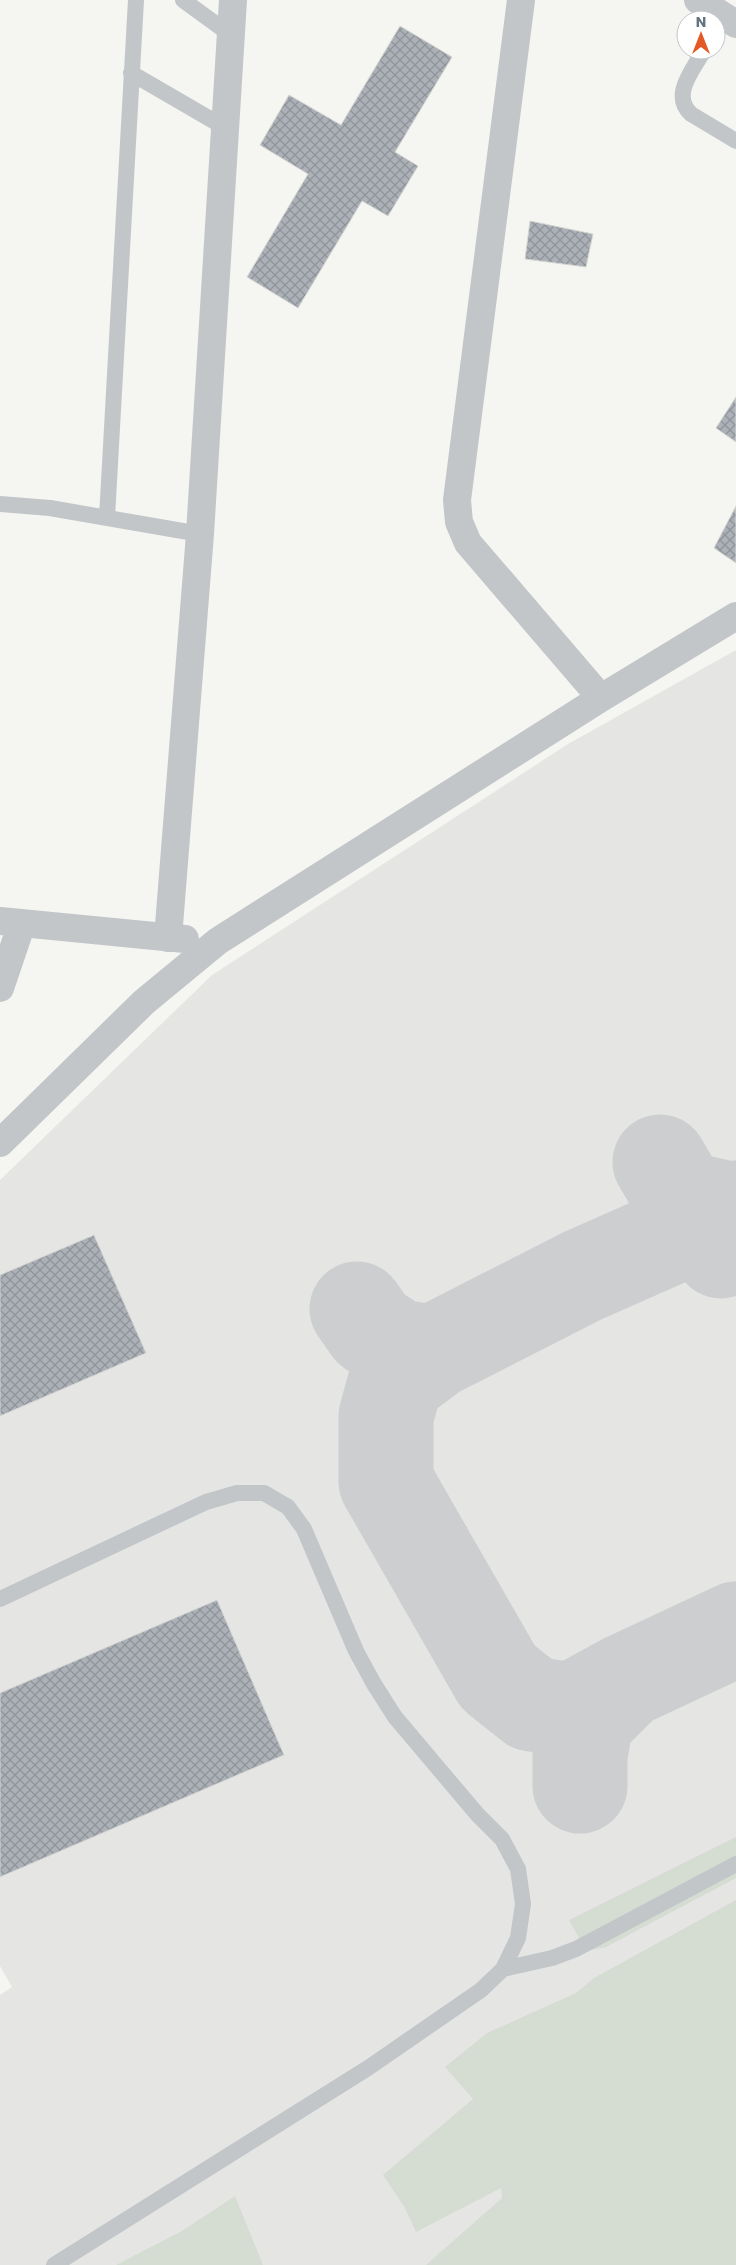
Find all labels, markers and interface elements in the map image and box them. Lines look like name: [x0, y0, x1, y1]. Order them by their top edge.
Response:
north arrow: [676, 10, 726, 60]
text: N: [696, 12, 706, 32]

